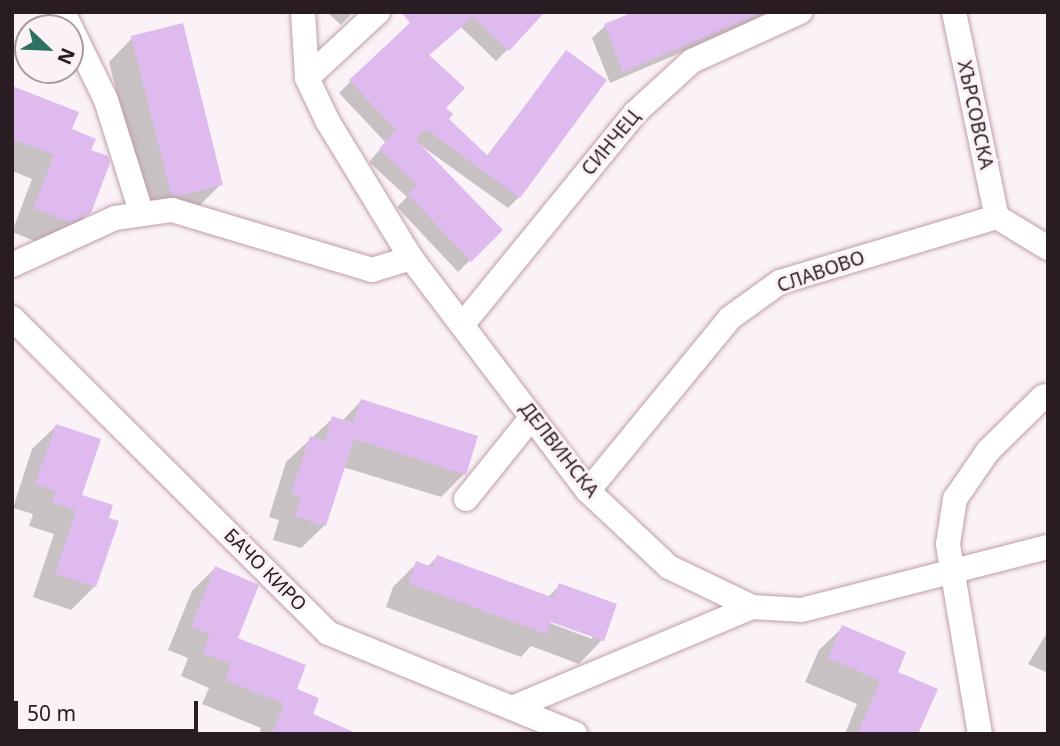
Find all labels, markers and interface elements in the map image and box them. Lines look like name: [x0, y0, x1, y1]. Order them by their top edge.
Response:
north arrow: [14, 14, 84, 84]
text: N: [52, 44, 81, 69]
street label: ХЪРСОВСКА: [952, 59, 998, 171]
street label: СИНЧЕЦ: [577, 106, 645, 180]
street label: СЛАВОВО: [774, 246, 868, 298]
street label: ДЕЛВИНСКА: [515, 398, 603, 502]
street label: БАЧО КИРО: [219, 524, 311, 616]
scale bar: [18, 686, 201, 730]
text: 50 m: [27, 699, 76, 727]

